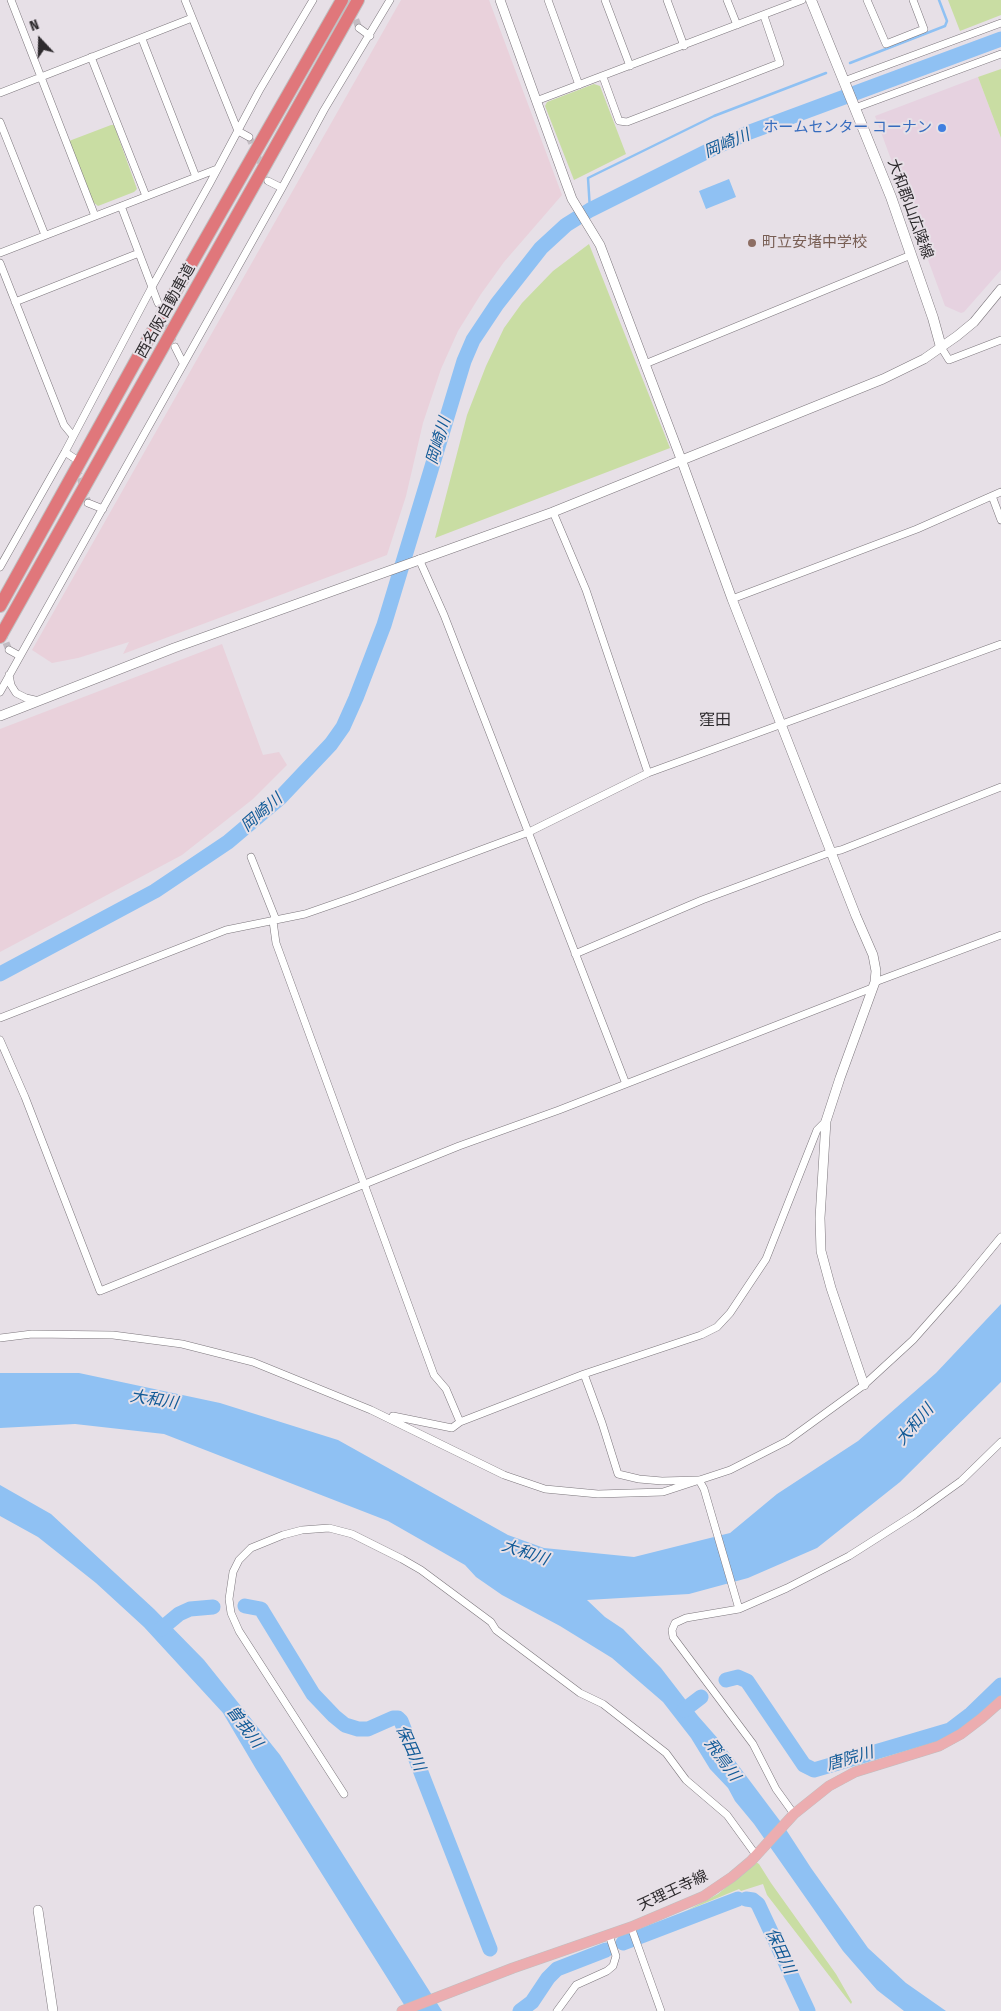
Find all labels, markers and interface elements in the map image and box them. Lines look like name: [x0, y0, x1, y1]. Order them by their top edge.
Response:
north arrow: [15, 15, 65, 65]
text: N: [27, 16, 41, 35]
place label: ホームセンター コーナン: [763, 119, 932, 137]
marker: ホームセンター コーナン: [936, 122, 948, 134]
water label: 岡崎川: [701, 126, 753, 162]
street label: 大和郡山広陵線: [884, 157, 936, 261]
place label: 町立安堵中学校: [762, 234, 867, 252]
marker: 町立安堵中学校: [746, 237, 758, 249]
street label: 西名阪自動車道: [133, 261, 199, 361]
water label: 岡崎川: [423, 415, 455, 467]
district label: 窪田: [699, 711, 731, 731]
water label: 岡崎川: [238, 790, 286, 836]
water label: 大和川: [129, 1387, 179, 1413]
water label: 大和川: [892, 1401, 938, 1449]
water label: 大和川: [499, 1536, 551, 1570]
water label: 曽我川: [222, 1702, 266, 1752]
water label: 保田川: [391, 1722, 429, 1774]
water label: 飛鳥川: [700, 1735, 744, 1785]
water label: 唐院川: [824, 1743, 876, 1775]
street label: 天理王寺線: [635, 1867, 711, 1915]
water label: 保田川: [761, 1925, 799, 1977]

